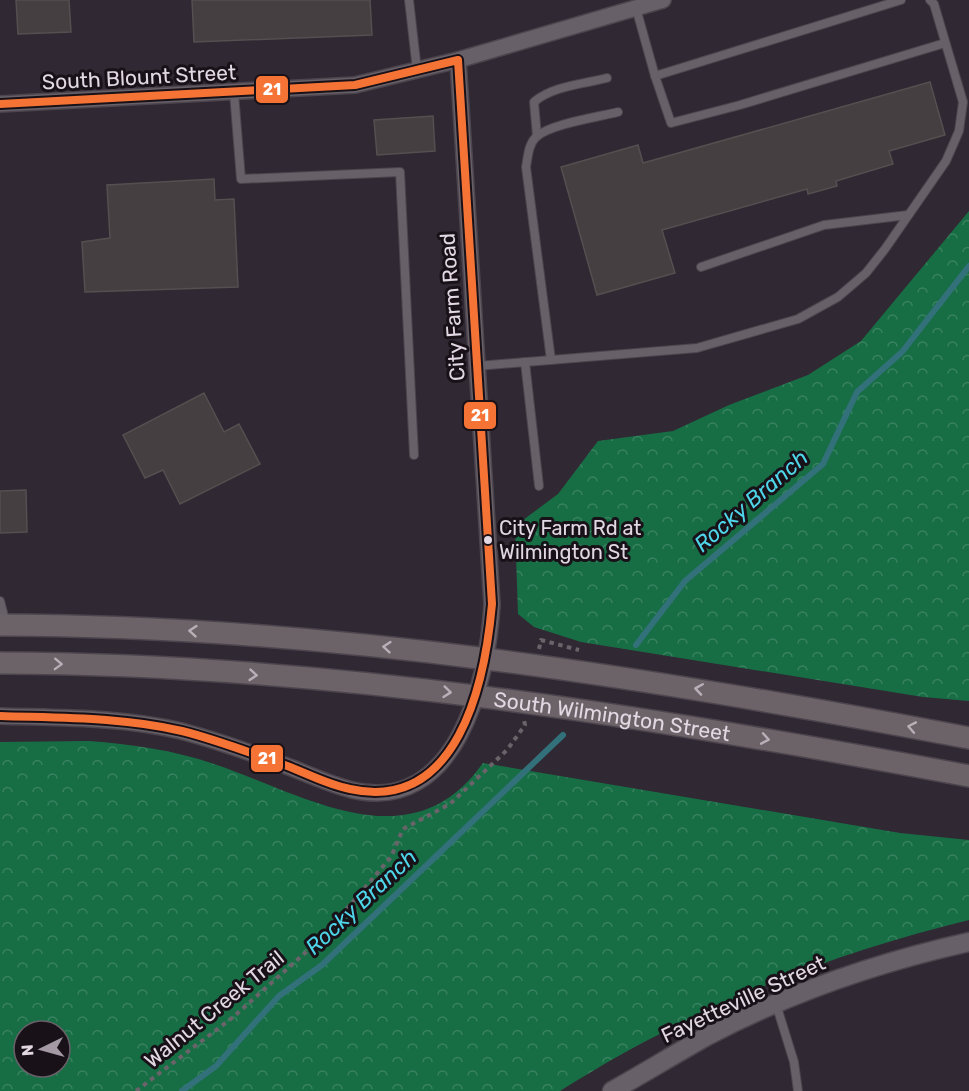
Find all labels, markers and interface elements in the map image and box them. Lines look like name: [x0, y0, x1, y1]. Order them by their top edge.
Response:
street label: South Blount Street: [41, 59, 237, 95]
line badge: 21: [255, 75, 289, 104]
text: 21: [263, 80, 281, 99]
street label: City Farm Road: [434, 232, 470, 382]
line badge: 21: [463, 401, 497, 430]
text: 21: [471, 406, 489, 425]
water label: Rocky Branch: [688, 444, 814, 558]
place label: City Farm Rd at Wilmington St: [499, 516, 642, 564]
marker: City Farm Rd at Wilmington St: [482, 534, 494, 546]
one-way arrow: [188, 625, 197, 638]
one-way arrow: [382, 641, 391, 654]
one-way arrow: [54, 657, 63, 670]
one-way arrow: [249, 668, 258, 681]
one-way arrow: [694, 684, 703, 696]
one-way arrow: [443, 685, 452, 698]
street label: South Wilmington Street: [492, 686, 732, 746]
one-way arrow: [907, 721, 917, 734]
one-way arrow: [760, 733, 769, 745]
line badge: 21: [250, 744, 284, 773]
text: 21: [258, 749, 276, 768]
water label: Rocky Branch: [300, 844, 422, 960]
street label: Walnut Creek Trail: [139, 945, 289, 1073]
street label: Fayetteville Street: [657, 950, 829, 1048]
north arrow: [12, 1019, 72, 1079]
text: N: [18, 1044, 38, 1057]

